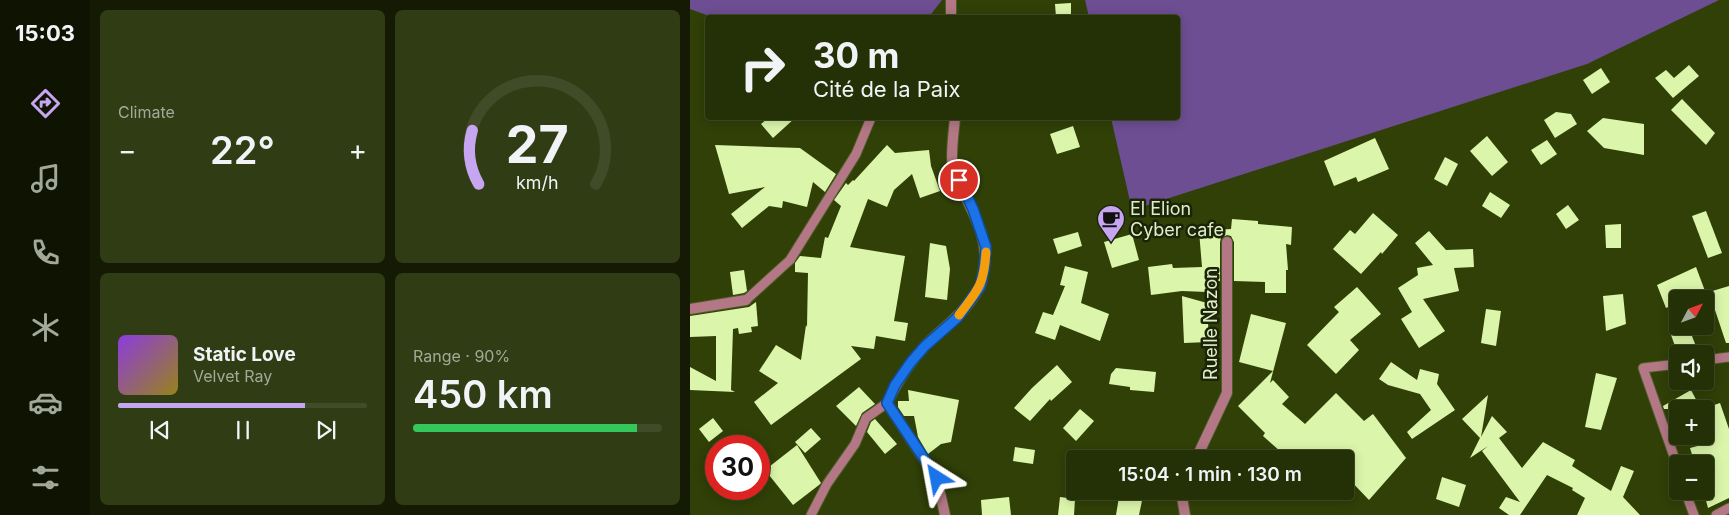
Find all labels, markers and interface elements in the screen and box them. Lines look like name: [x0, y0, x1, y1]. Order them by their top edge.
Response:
text: 15:03: [15, 20, 75, 46]
text: 30 m: [813, 34, 899, 76]
icon: right: [730, 35, 795, 100]
text: Cité de la Paix: [813, 76, 961, 102]
icon: directions: [28, 86, 63, 121]
text: Climate: [118, 102, 175, 122]
text: 27: [506, 113, 569, 176]
text: 22°: [210, 127, 275, 173]
text: −: [118, 133, 137, 167]
text: +: [348, 133, 367, 167]
pin: [938, 159, 980, 201]
icon: music: [28, 161, 63, 196]
icon: arrive: [945, 166, 973, 194]
text: km/h: [516, 172, 559, 193]
place label: El Elion Cyber cafe: [1130, 198, 1224, 240]
cafe icon: El Elion Cyber cafe: [1096, 204, 1126, 243]
icon: phone: [28, 235, 63, 270]
street label: Ruelle Nazon: [1200, 268, 1221, 380]
north arrow: [1669, 290, 1714, 335]
map controls: [1669, 290, 1714, 500]
icon: climate: [28, 310, 63, 345]
text: Static Love: [193, 343, 296, 366]
button: sound: [1669, 345, 1714, 390]
text: Range · 90%: [413, 346, 510, 366]
text: Velvet Ray: [193, 366, 272, 386]
text: 450 km: [413, 371, 553, 417]
icon: car: [28, 385, 63, 420]
button: +: [1669, 400, 1714, 445]
icon: previous: [146, 416, 174, 444]
icon: pause: [229, 416, 257, 444]
icon: next: [312, 416, 340, 444]
speed limit sign: 30: [705, 435, 770, 500]
position arrow: [910, 451, 962, 503]
button: −: [1669, 455, 1714, 500]
icon: filters: [28, 460, 63, 495]
text: 15:04 · 1 min · 130 m: [1118, 463, 1302, 486]

